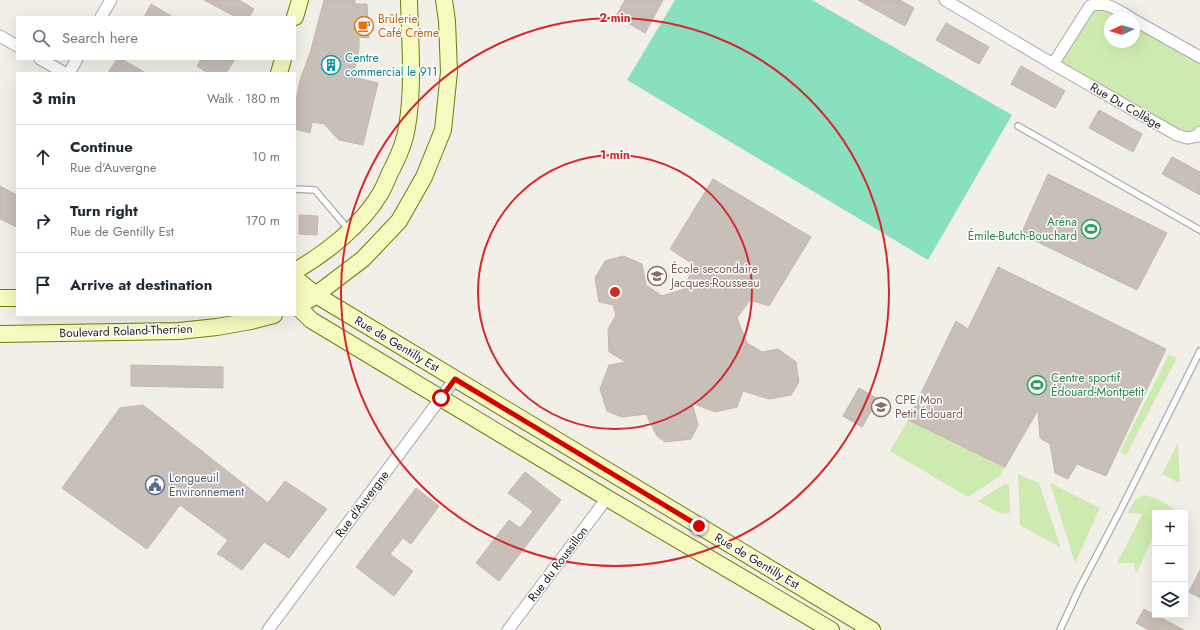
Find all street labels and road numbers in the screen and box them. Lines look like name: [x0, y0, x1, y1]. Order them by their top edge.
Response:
street label: Rue Du Collège: [1087, 78, 1165, 134]
street label: Rue de Gentilly Est: [351, 312, 443, 376]
street label: Boulevard Roland-Therrien: [59, 320, 193, 342]
street label: Rue d'Auvergne: [331, 467, 393, 541]
street label: Rue du Roussillon: [524, 523, 592, 605]
street label: Rue de Gentilly Est: [711, 529, 803, 593]

